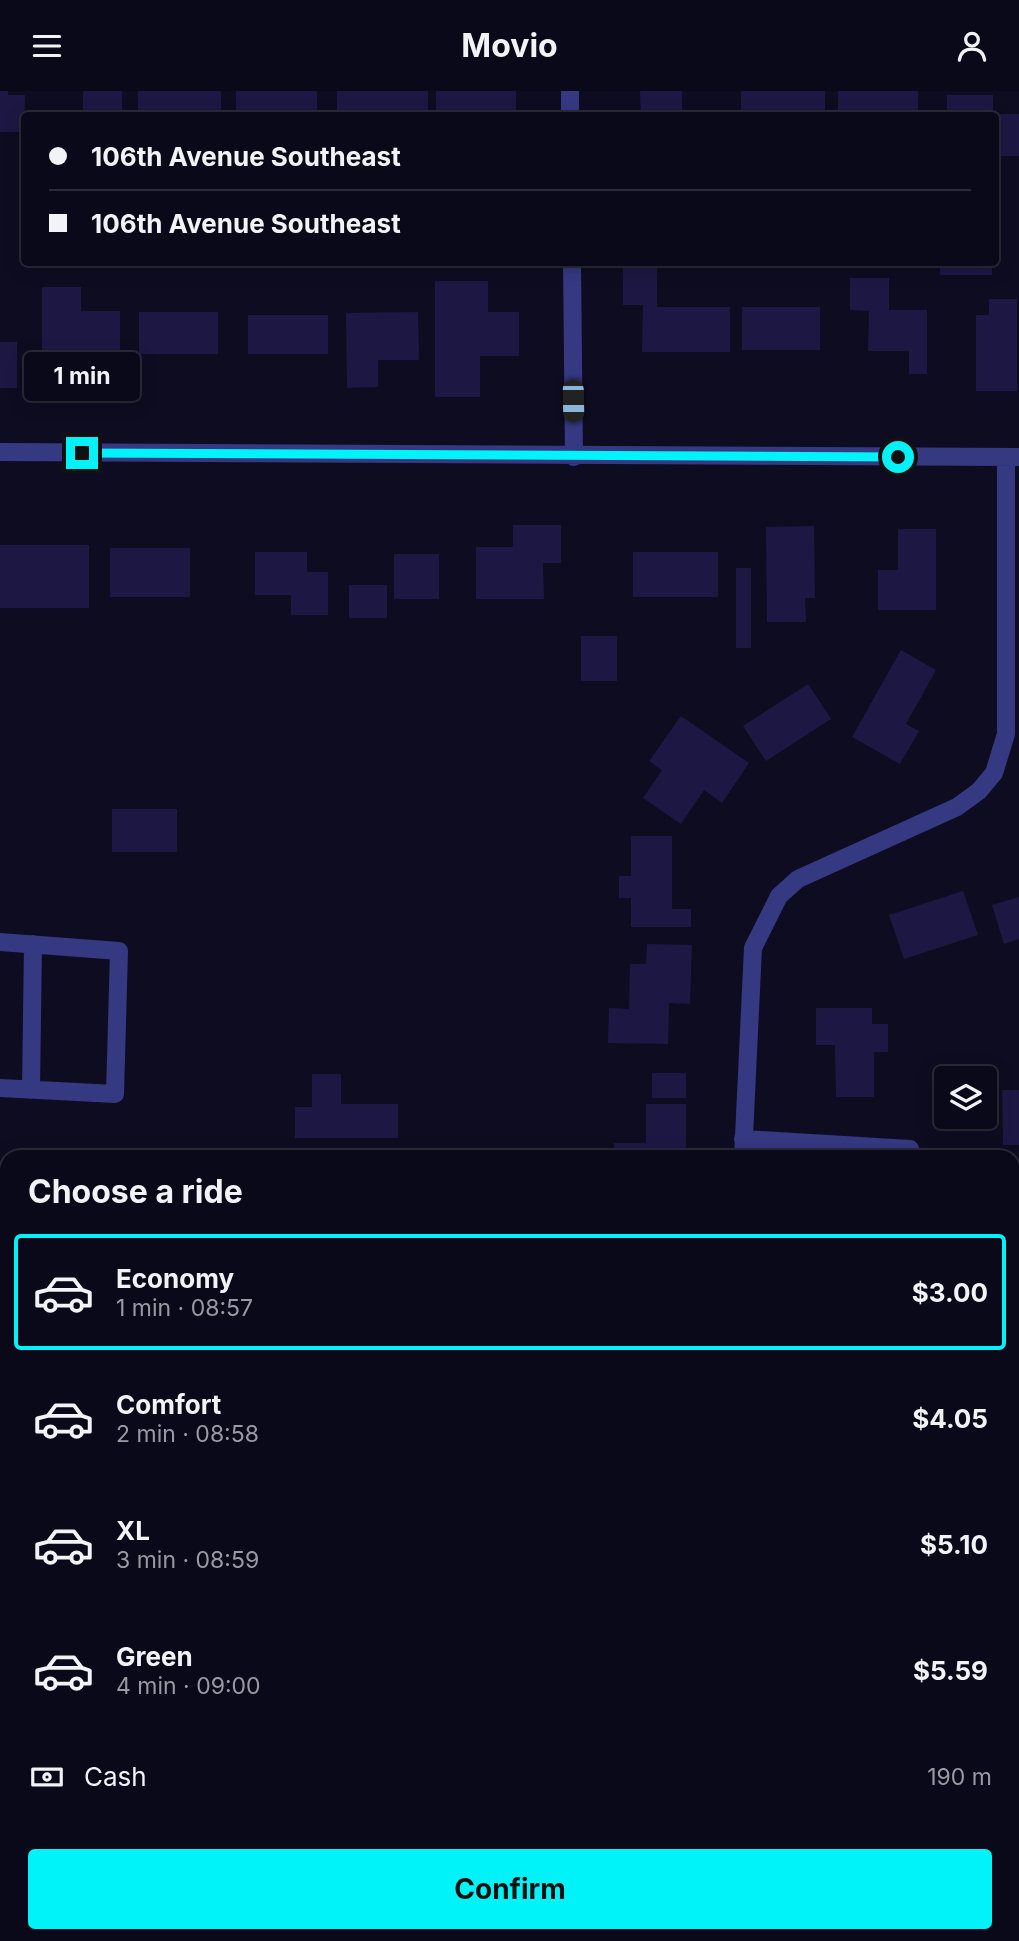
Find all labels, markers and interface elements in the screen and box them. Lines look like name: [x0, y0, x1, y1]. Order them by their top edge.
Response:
text: Movio: [461, 26, 558, 65]
icon: menu: [28, 27, 66, 65]
icon: person: [953, 27, 991, 65]
text: 106th Avenue Southeast: [91, 141, 401, 172]
text: 106th Avenue Southeast: [91, 208, 401, 239]
callout: 1 min: [24, 351, 140, 401]
text: 1 min: [54, 362, 110, 390]
car: [563, 380, 584, 422]
route end: [66, 437, 98, 469]
route start: [882, 441, 914, 473]
map controls: [934, 1066, 997, 1129]
button: layers: [934, 1066, 997, 1129]
text: Choose a ride: [28, 1172, 243, 1211]
icon: car: [32, 1261, 95, 1324]
text: Economy: [116, 1263, 234, 1294]
text: $3.00: [912, 1277, 988, 1308]
text: 1 min · 08:57: [116, 1294, 253, 1322]
icon: car: [32, 1387, 95, 1450]
text: Comfort: [116, 1389, 221, 1420]
text: $4.05: [912, 1403, 988, 1434]
text: 2 min · 08:58: [116, 1420, 259, 1448]
icon: car: [32, 1513, 95, 1576]
text: XL: [116, 1515, 150, 1546]
text: $5.10: [920, 1529, 988, 1560]
text: 3 min · 08:59: [116, 1546, 259, 1574]
icon: car: [32, 1639, 95, 1702]
text: Green: [116, 1641, 193, 1672]
text: $5.59: [913, 1655, 988, 1686]
text: 4 min · 09:00: [116, 1672, 261, 1700]
icon: cash: [28, 1758, 66, 1796]
text: Cash: [84, 1761, 147, 1792]
text: 190 m: [927, 1763, 992, 1791]
button: Confirm: [28, 1849, 992, 1929]

